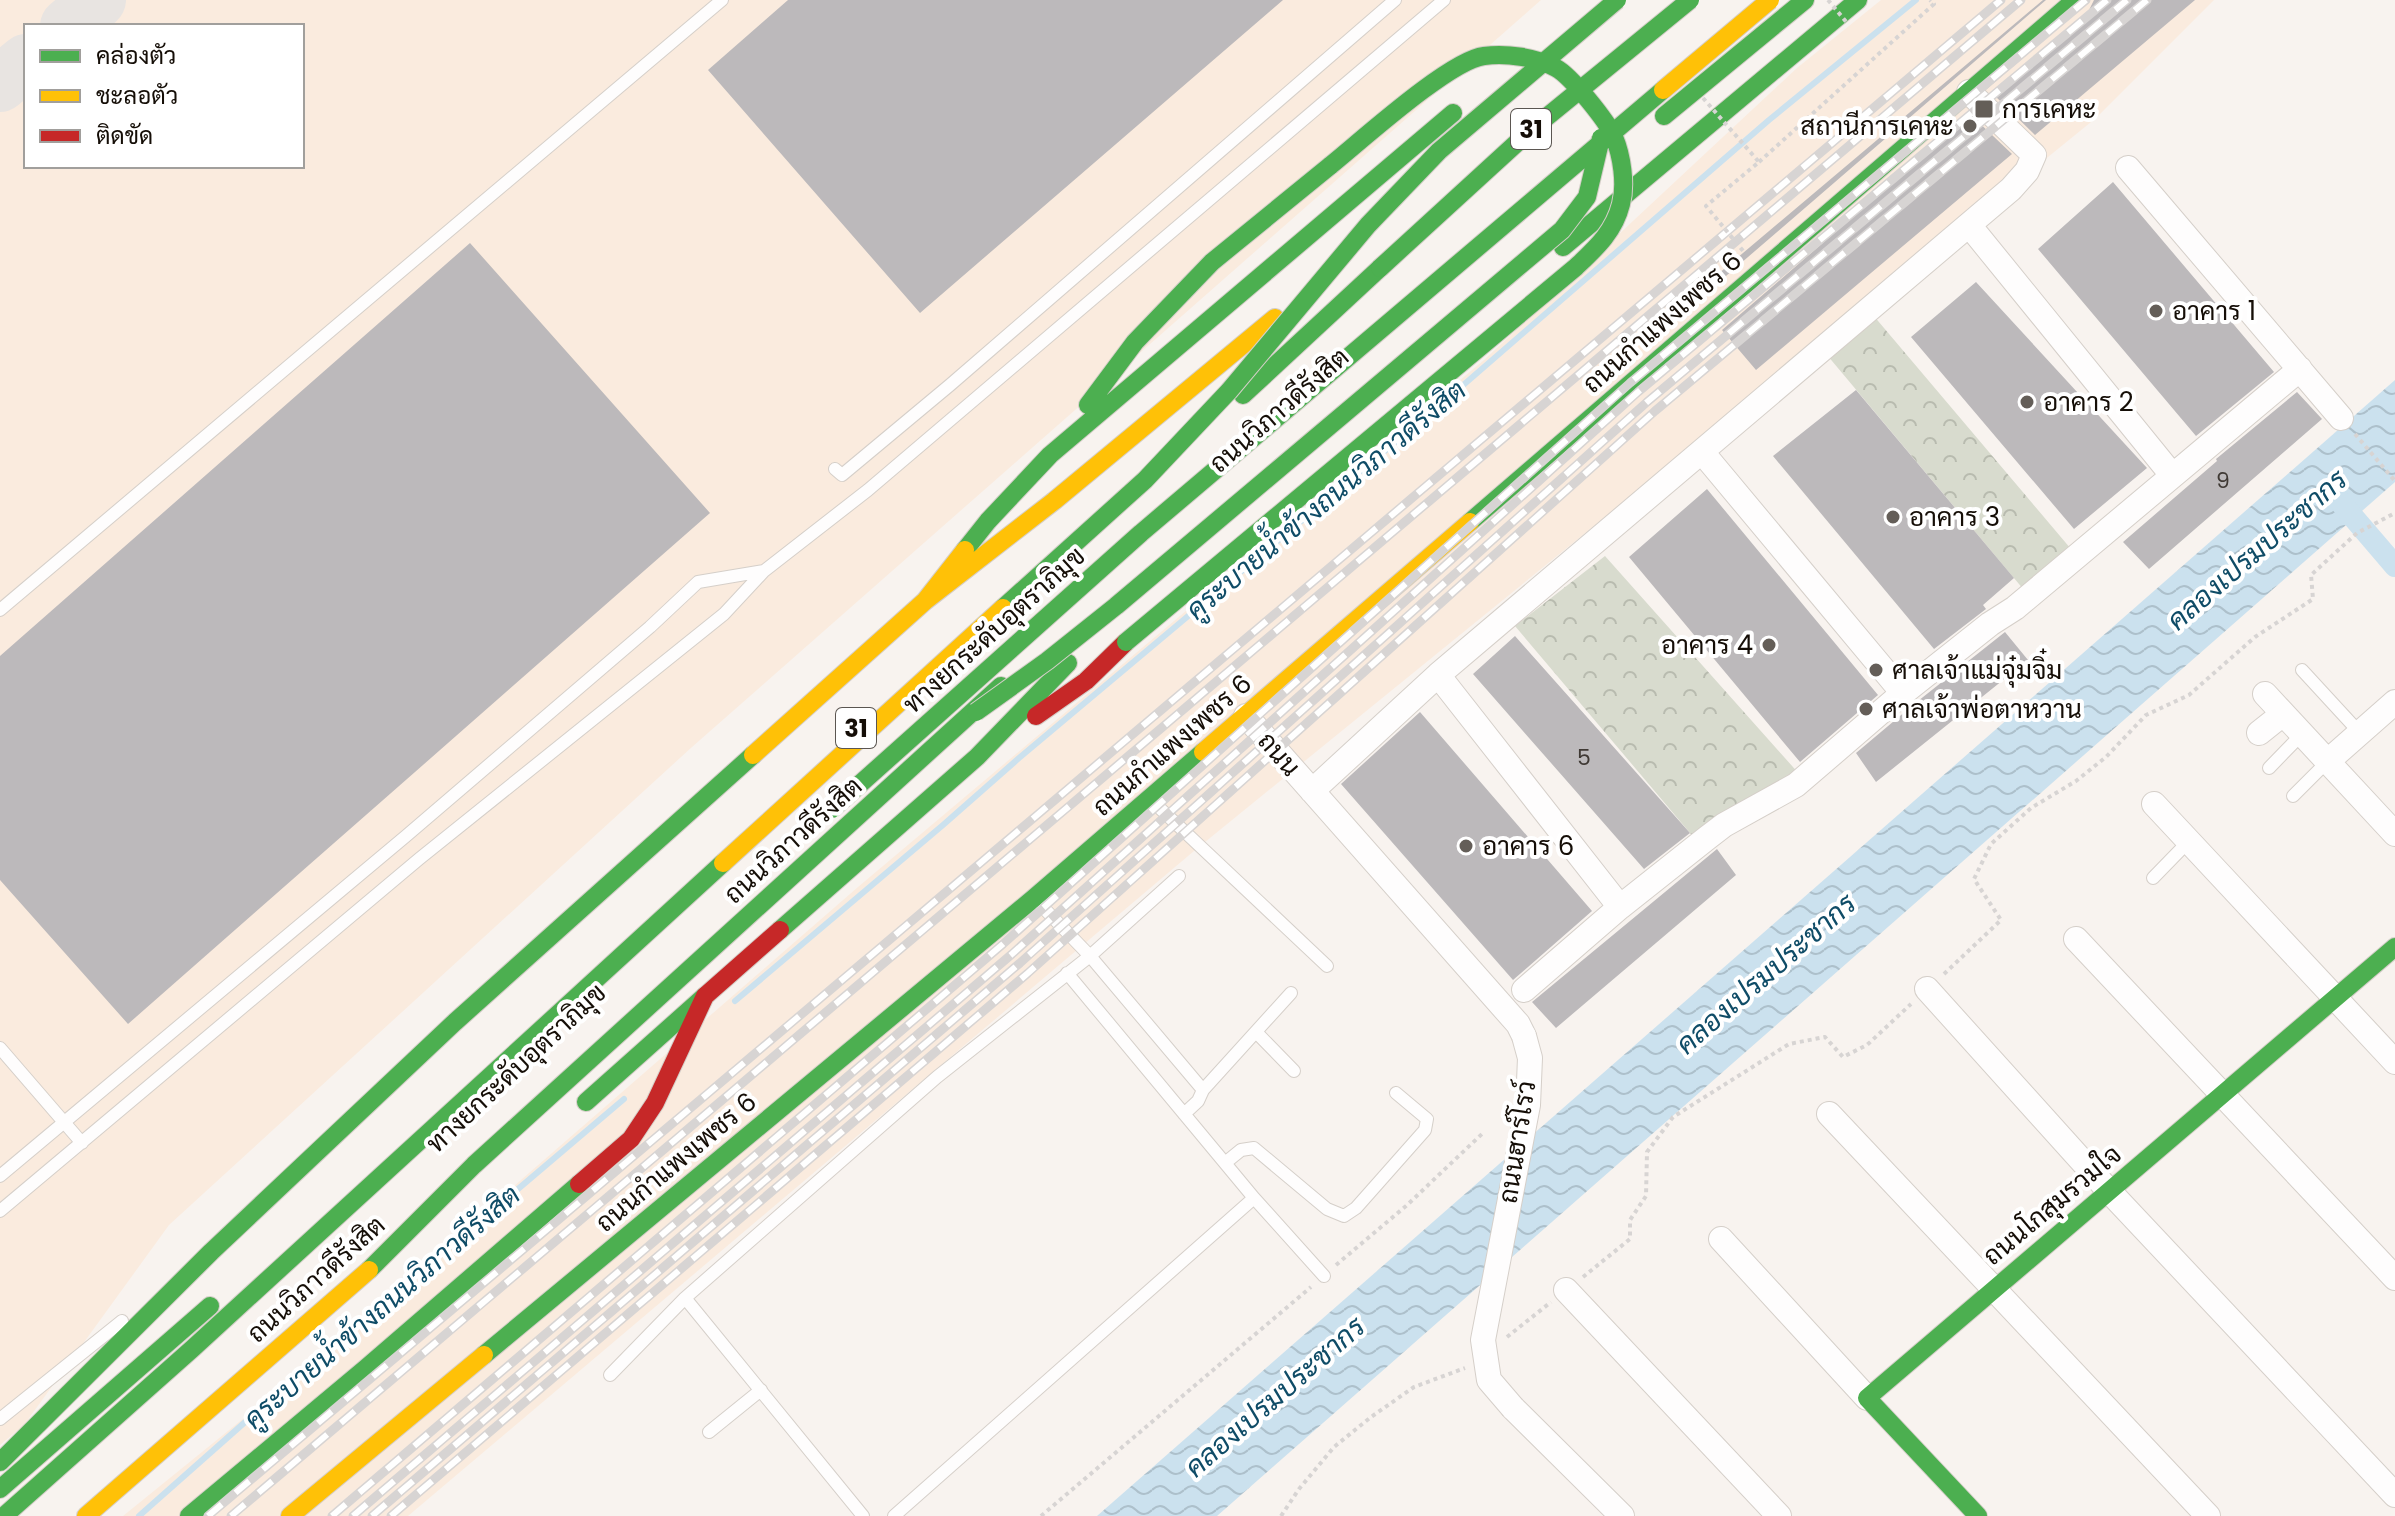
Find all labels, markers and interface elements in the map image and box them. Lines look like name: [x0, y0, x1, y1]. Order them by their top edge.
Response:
legend: [24, 24, 304, 168]
text: คล่องตัว: [96, 39, 176, 72]
text: ชะลอตัว: [96, 79, 178, 112]
place label: การเคหะ: [2002, 91, 2096, 127]
marker: การเคหะ: [1973, 98, 1995, 120]
place label: สถานีการเคหะ: [1800, 108, 1954, 144]
road number: 31: [1511, 109, 1551, 149]
marker: สถานีการเคหะ: [1961, 117, 1979, 135]
text: ติดขัด: [96, 119, 153, 152]
street label: ถนนกำแพงเพชร 6: [1575, 243, 1749, 401]
place label: อาคาร 1: [2172, 293, 2256, 329]
marker: อาคาร 1: [2147, 302, 2165, 320]
street label: ถนนวิภาวดีรังสิต: [1201, 339, 1357, 481]
water label: คูระบายน้ำข้างถนนวิภาวดีรังสิต: [1174, 367, 1474, 629]
place label: อาคาร 2: [2043, 384, 2134, 420]
marker: อาคาร 2: [2018, 393, 2036, 411]
water label: คลองเปรมประชากร: [2159, 460, 2357, 639]
house number: 9: [2216, 465, 2230, 496]
place label: อาคาร 3: [1909, 499, 2000, 535]
marker: อาคาร 3: [1884, 508, 1902, 526]
street label: ทางยกระดับอุตราภิมุข: [895, 538, 1093, 722]
place label: อาคาร 4: [1661, 627, 1753, 663]
marker: อาคาร 4: [1760, 636, 1778, 654]
place label: ศาลเจ้าแม่จุ๋มจิ๋ม: [1892, 648, 2062, 688]
marker: ศาลเจ้าแม่จุ๋มจิ๋ม: [1867, 661, 1885, 679]
street label: ถนนกำแพงเพชร 6: [1085, 666, 1259, 824]
place label: ศาลเจ้าพ่อตาหวาน: [1882, 691, 2082, 727]
marker: ศาลเจ้าพ่อตาหวาน: [1857, 700, 1875, 718]
road number: 31: [836, 708, 876, 748]
street label: ถนน: [1250, 724, 1308, 784]
house number: 5: [1577, 742, 1591, 773]
street label: ถนนวิภาวดีรังสิต: [716, 768, 870, 912]
place label: อาคาร 6: [1482, 828, 1574, 864]
marker: อาคาร 6: [1457, 837, 1475, 855]
water label: คลองเปรมประชากร: [1668, 884, 1866, 1063]
street label: ทางยกระดับอุตราภิมุข: [418, 975, 614, 1161]
street label: ถนนฮาร์โรว์: [1490, 1078, 1544, 1206]
street label: ถนนกำแพงเพชร 6: [588, 1084, 764, 1240]
street label: ถนนโกสุมรวมใจ: [1975, 1136, 2129, 1274]
water label: คูระบายน้ำข้างถนนวิภาวดีรังสิต: [232, 1172, 529, 1438]
street label: ถนนวิภาวดีรังสิต: [239, 1207, 393, 1351]
water label: คลองเปรมประชากร: [1177, 1307, 1375, 1486]

